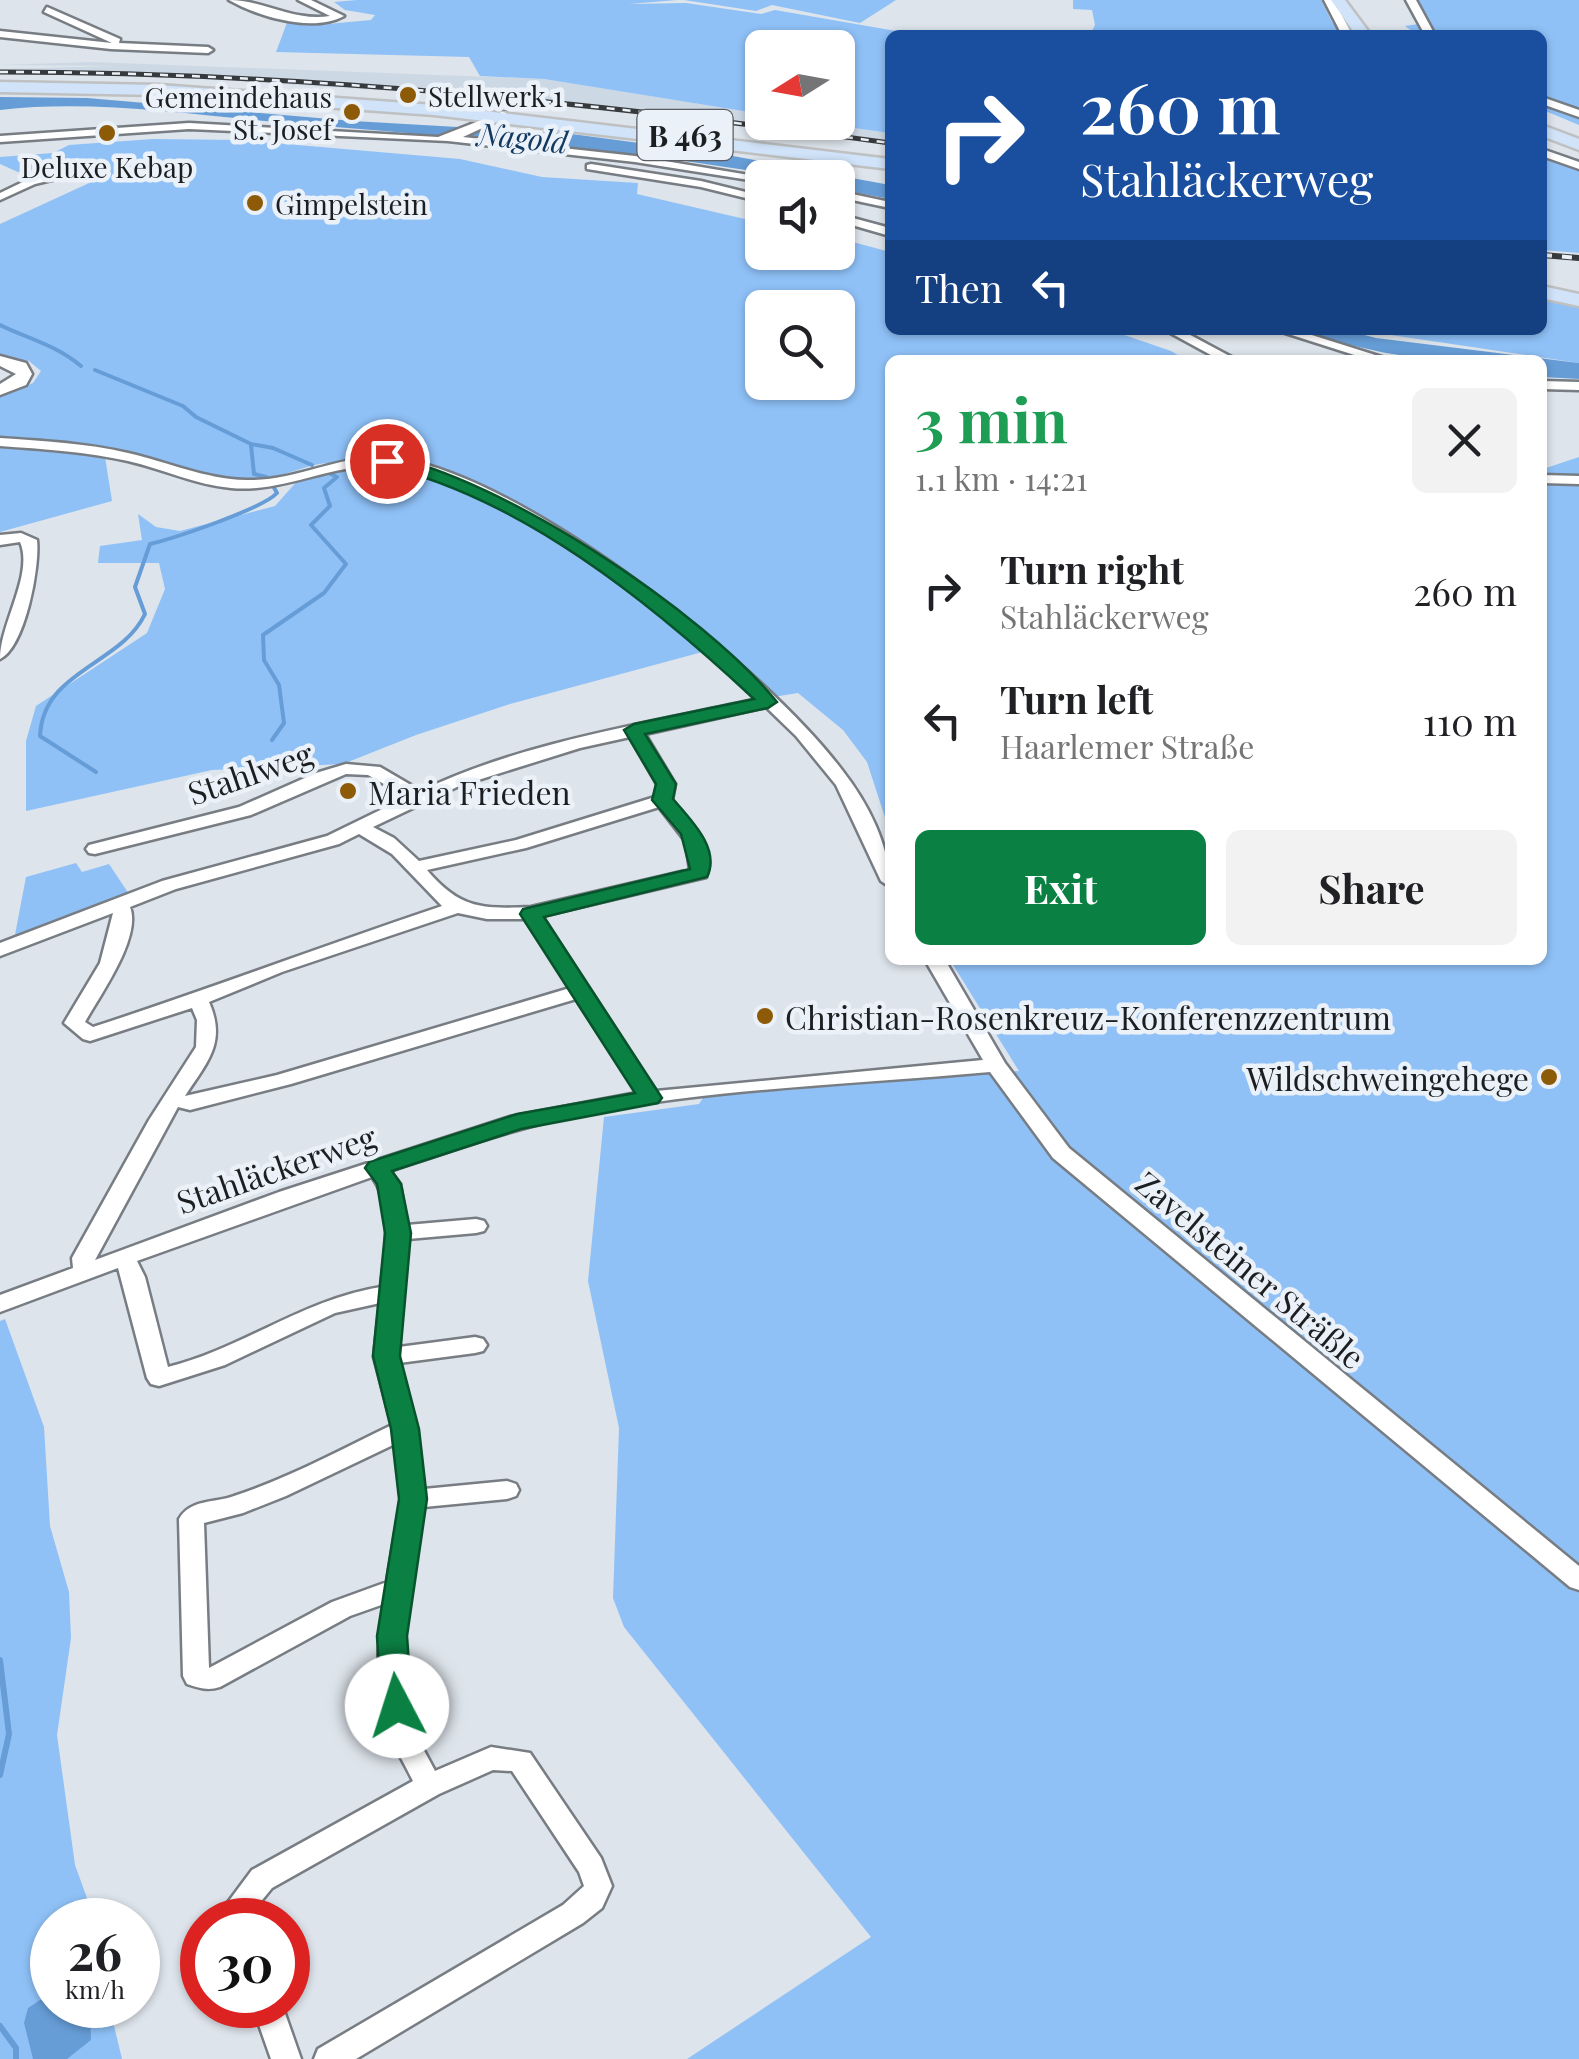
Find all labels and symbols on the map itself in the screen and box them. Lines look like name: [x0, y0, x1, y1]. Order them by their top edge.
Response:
north arrow: [745, 30, 855, 140]
place label: Stellwerk 1: [428, 77, 563, 114]
place label: Gemeindehaus St. Josef: [145, 78, 335, 147]
marker: Stellwerk 1: [397, 84, 419, 106]
marker: Gemeindehaus St. Josef: [341, 101, 363, 123]
road number: B 463: [638, 110, 732, 160]
water label: Nagold: [473, 112, 570, 162]
marker: Deluxe Kebap: [96, 122, 118, 144]
place label: Deluxe Kebap: [21, 148, 193, 185]
place label: Gimpelstein: [275, 185, 428, 222]
marker: Gimpelstein: [244, 192, 266, 214]
pin: [345, 419, 430, 504]
street label: Stahlweg: [182, 730, 319, 813]
place label: Maria Frieden: [368, 770, 571, 813]
marker: Maria Frieden: [337, 780, 359, 802]
place label: Christian-Rosenkreuz-Konferenzzentrum: [785, 995, 1391, 1038]
marker: Christian-Rosenkreuz-Konferenzzentrum: [754, 1005, 776, 1027]
place label: Wildschweingehege: [1245, 1056, 1529, 1099]
marker: Wildschweingehege: [1538, 1066, 1560, 1088]
street label: Stahläckerweg: [170, 1114, 382, 1222]
street label: Zavelsteiner Sträßle: [1128, 1161, 1374, 1377]
position arrow: [345, 1654, 449, 1758]
speed limit sign: 30: [180, 1898, 310, 2028]

